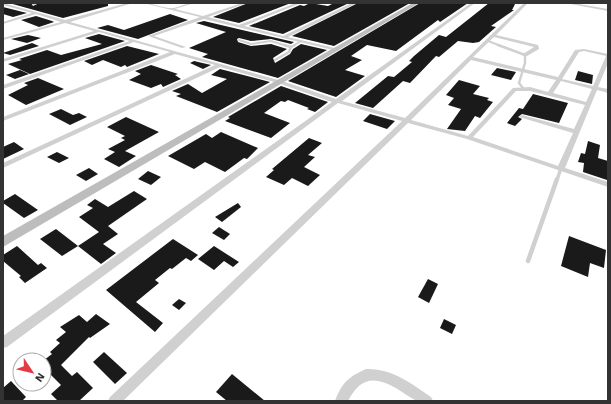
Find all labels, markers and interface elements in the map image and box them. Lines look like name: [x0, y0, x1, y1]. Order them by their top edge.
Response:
north arrow: [12, 352, 52, 392]
text: N: [32, 370, 47, 385]

